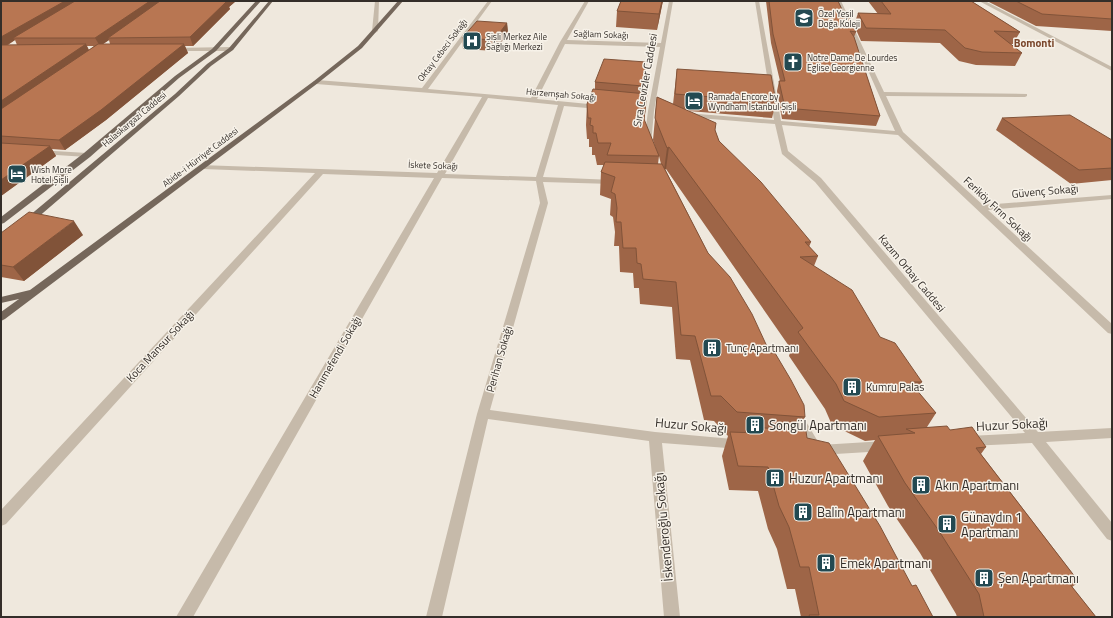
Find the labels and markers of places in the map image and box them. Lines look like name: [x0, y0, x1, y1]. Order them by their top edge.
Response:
school or university icon: Özel Yeşil Doğa Koleji: [793, 7, 815, 29]
place label: Özel Yeşil Doğa Koleji: [818, 7, 860, 30]
hospital icon: Şişli Merkez Aile Sağlığı Merkezi: [461, 30, 483, 52]
place label: Şişli Merkez Aile Sağlığı Merkezi: [486, 30, 547, 53]
church icon: Notre Dame De Lourdes Eglise Georgienne: [782, 51, 804, 73]
place label: Notre Dame De Lourdes Eglise Georgienne: [807, 51, 897, 74]
hotel icon: Ramada Encore by Wyndham İstanbul Şişli: [683, 90, 705, 112]
place label: Ramada Encore by Wyndham İstanbul Şişli: [708, 90, 796, 113]
hotel icon: Wish More Hotel Şişli: [6, 163, 28, 185]
place label: Wish More Hotel Şişli: [31, 163, 72, 186]
building icon: Tunç Apartmanı: [701, 337, 723, 359]
place label: Tunç Apartmanı: [726, 340, 798, 356]
building icon: Kumru Palas: [841, 376, 863, 398]
place label: Kumru Palas: [866, 379, 924, 395]
building icon: Songül Apartmanı: [744, 414, 766, 436]
place label: Songül Apartmanı: [769, 415, 867, 435]
building icon: Huzur Apartmanı: [764, 467, 786, 489]
place label: Huzur Apartmanı: [789, 468, 882, 488]
building icon: Akın Apartmanı: [910, 474, 932, 496]
place label: Akın Apartmanı: [935, 475, 1019, 495]
building icon: Balin Apartmanı: [792, 501, 814, 523]
place label: Balin Apartmanı: [817, 502, 905, 522]
place label: Günaydın 1 Apartmanı: [961, 507, 1022, 542]
building icon: Günaydın 1 Apartmanı: [936, 513, 958, 535]
building icon: Emek Apartmanı: [815, 552, 837, 574]
place label: Emek Apartmanı: [840, 553, 931, 573]
building icon: Şen Apartmanı: [973, 567, 995, 589]
place label: Şen Apartmanı: [998, 568, 1079, 588]

